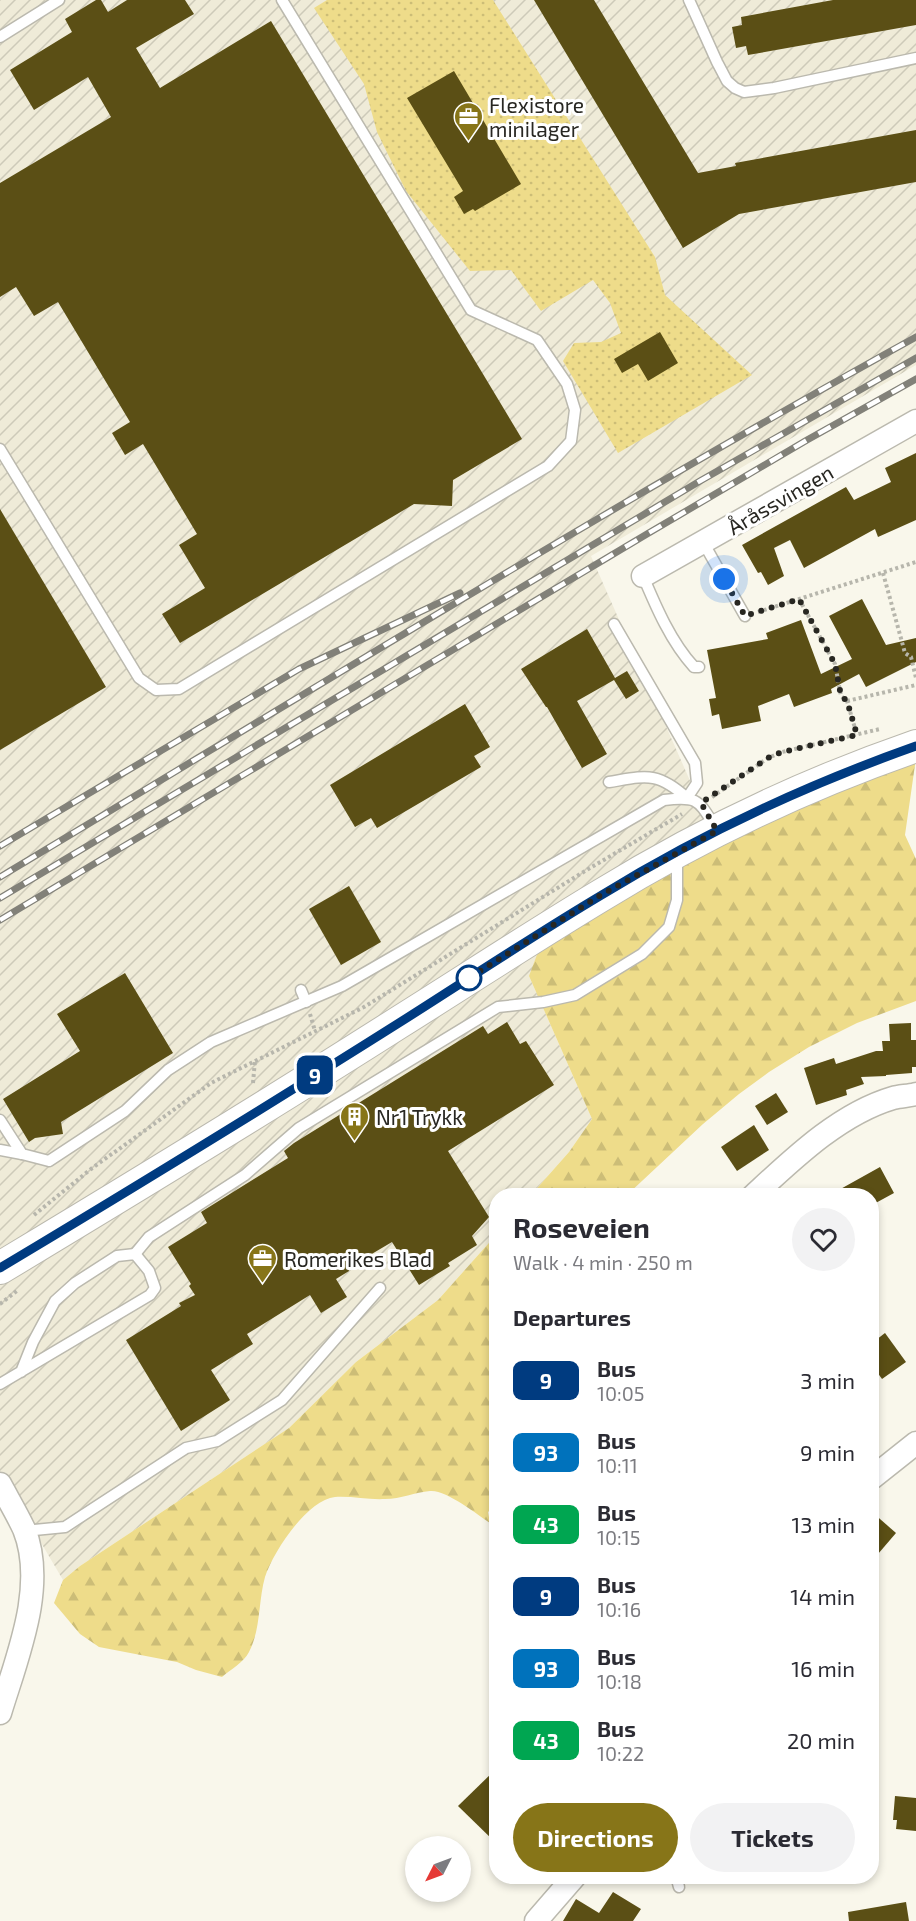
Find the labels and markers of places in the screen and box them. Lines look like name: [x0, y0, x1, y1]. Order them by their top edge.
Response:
place label: Flexistore minilager: [489, 92, 584, 141]
office icon: Flexistore minilager: [452, 100, 484, 142]
unlabelled marker: [456, 965, 482, 991]
building icon: Nr1 Trykk: [339, 1100, 371, 1142]
place label: Nr1 Trykk: [376, 1104, 463, 1129]
office icon: Romerikes Blad: [247, 1242, 279, 1284]
place label: Romerikes Blad: [284, 1246, 432, 1271]

